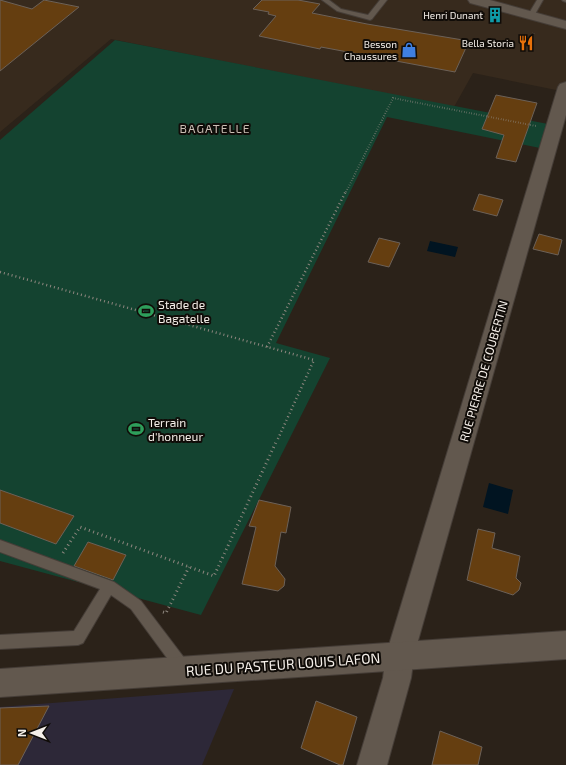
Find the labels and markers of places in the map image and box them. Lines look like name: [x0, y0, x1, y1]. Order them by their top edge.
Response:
building icon: Henri Dunant: [486, 6, 504, 24]
place label: Henri Dunant: [423, 9, 483, 21]
restaurant icon: Bella Storia: [517, 34, 535, 52]
place label: Bella Storia: [462, 37, 514, 49]
place label: Besson Chaussures: [344, 38, 397, 62]
shop icon: Besson Chaussures: [400, 41, 418, 59]
place label: Stade de Bagatelle: [158, 297, 210, 325]
sports icon: Stade de Bagatelle: [137, 302, 155, 320]
place label: Terrain d'honneur: [148, 415, 203, 443]
sports icon: Terrain d'honneur: [127, 420, 145, 438]

